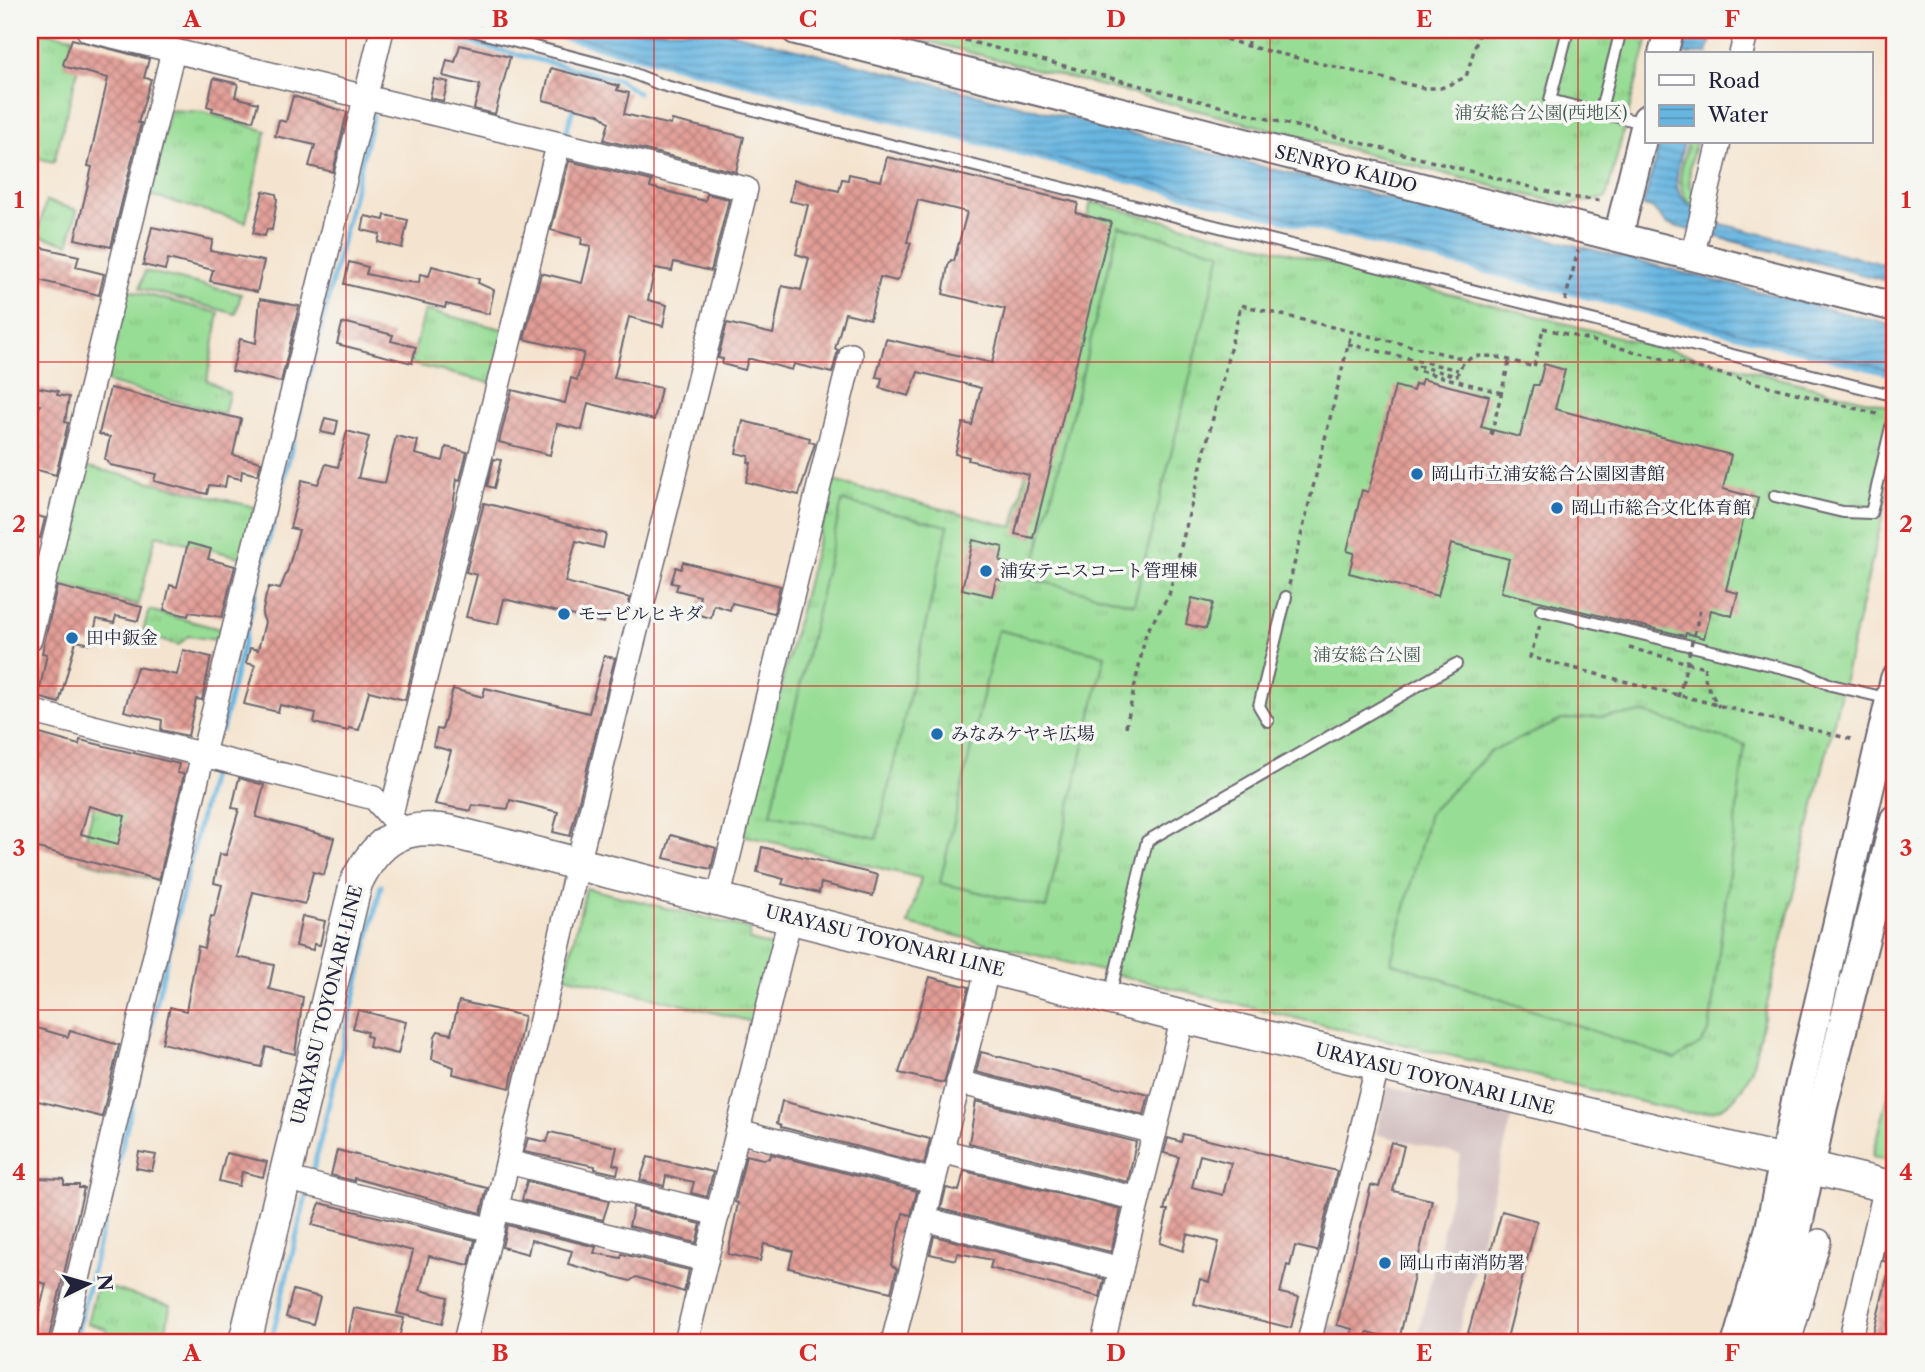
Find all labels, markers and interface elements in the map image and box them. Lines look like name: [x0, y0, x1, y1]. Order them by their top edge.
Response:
text: A: [182, 5, 202, 33]
text: B: [491, 5, 509, 33]
text: C: [799, 5, 817, 33]
text: D: [1106, 5, 1126, 33]
text: E: [1416, 5, 1432, 33]
text: F: [1724, 5, 1740, 33]
legend: [1645, 52, 1872, 144]
text: Road: [1708, 68, 1760, 93]
park label: 浦安総合公園(西地区): [1455, 102, 1627, 124]
text: Water: [1707, 102, 1768, 127]
street label: SENRYO KAIDO: [1273, 141, 1420, 197]
text: 1: [14, 186, 25, 214]
text: 1: [1901, 186, 1912, 214]
place label: 岡山市立浦安総合公園図書館: [1431, 463, 1665, 485]
marker: 岡山市立浦安総合公園図書館: [1409, 466, 1425, 482]
place label: 岡山市総合文化体育館: [1571, 497, 1751, 519]
marker: 岡山市総合文化体育館: [1549, 500, 1565, 516]
text: 2: [12, 510, 26, 538]
text: 2: [1899, 510, 1913, 538]
place label: 浦安テニスコート管理棟: [1000, 560, 1197, 582]
marker: 浦安テニスコート管理棟: [978, 563, 994, 579]
place label: モービルヒキダ: [578, 603, 703, 625]
marker: モービルヒキダ: [556, 606, 572, 622]
place label: 田中鈑金: [86, 627, 158, 649]
marker: 田中鈑金: [64, 630, 80, 646]
park label: 浦安総合公園: [1313, 644, 1421, 666]
place label: みなみケヤキ広場: [951, 723, 1095, 745]
marker: みなみケヤキ広場: [929, 726, 945, 742]
text: 3: [13, 834, 26, 862]
text: 3: [1900, 834, 1913, 862]
street label: URAYASU TOYONARI LINE: [287, 883, 367, 1127]
street label: URAYASU TOYONARI LINE: [763, 901, 1007, 981]
street label: URAYASU TOYONARI LINE: [1313, 1039, 1557, 1119]
text: 4: [12, 1158, 26, 1186]
text: 4: [1899, 1158, 1913, 1186]
north arrow: [52, 1250, 122, 1320]
place label: 岡山市南消防署: [1399, 1252, 1525, 1274]
marker: 岡山市南消防署: [1377, 1255, 1393, 1271]
text: N: [92, 1273, 117, 1292]
text: A: [182, 1339, 202, 1367]
text: B: [491, 1339, 509, 1367]
text: C: [799, 1339, 817, 1367]
text: D: [1106, 1339, 1126, 1367]
text: E: [1416, 1339, 1432, 1367]
text: F: [1724, 1339, 1740, 1367]

